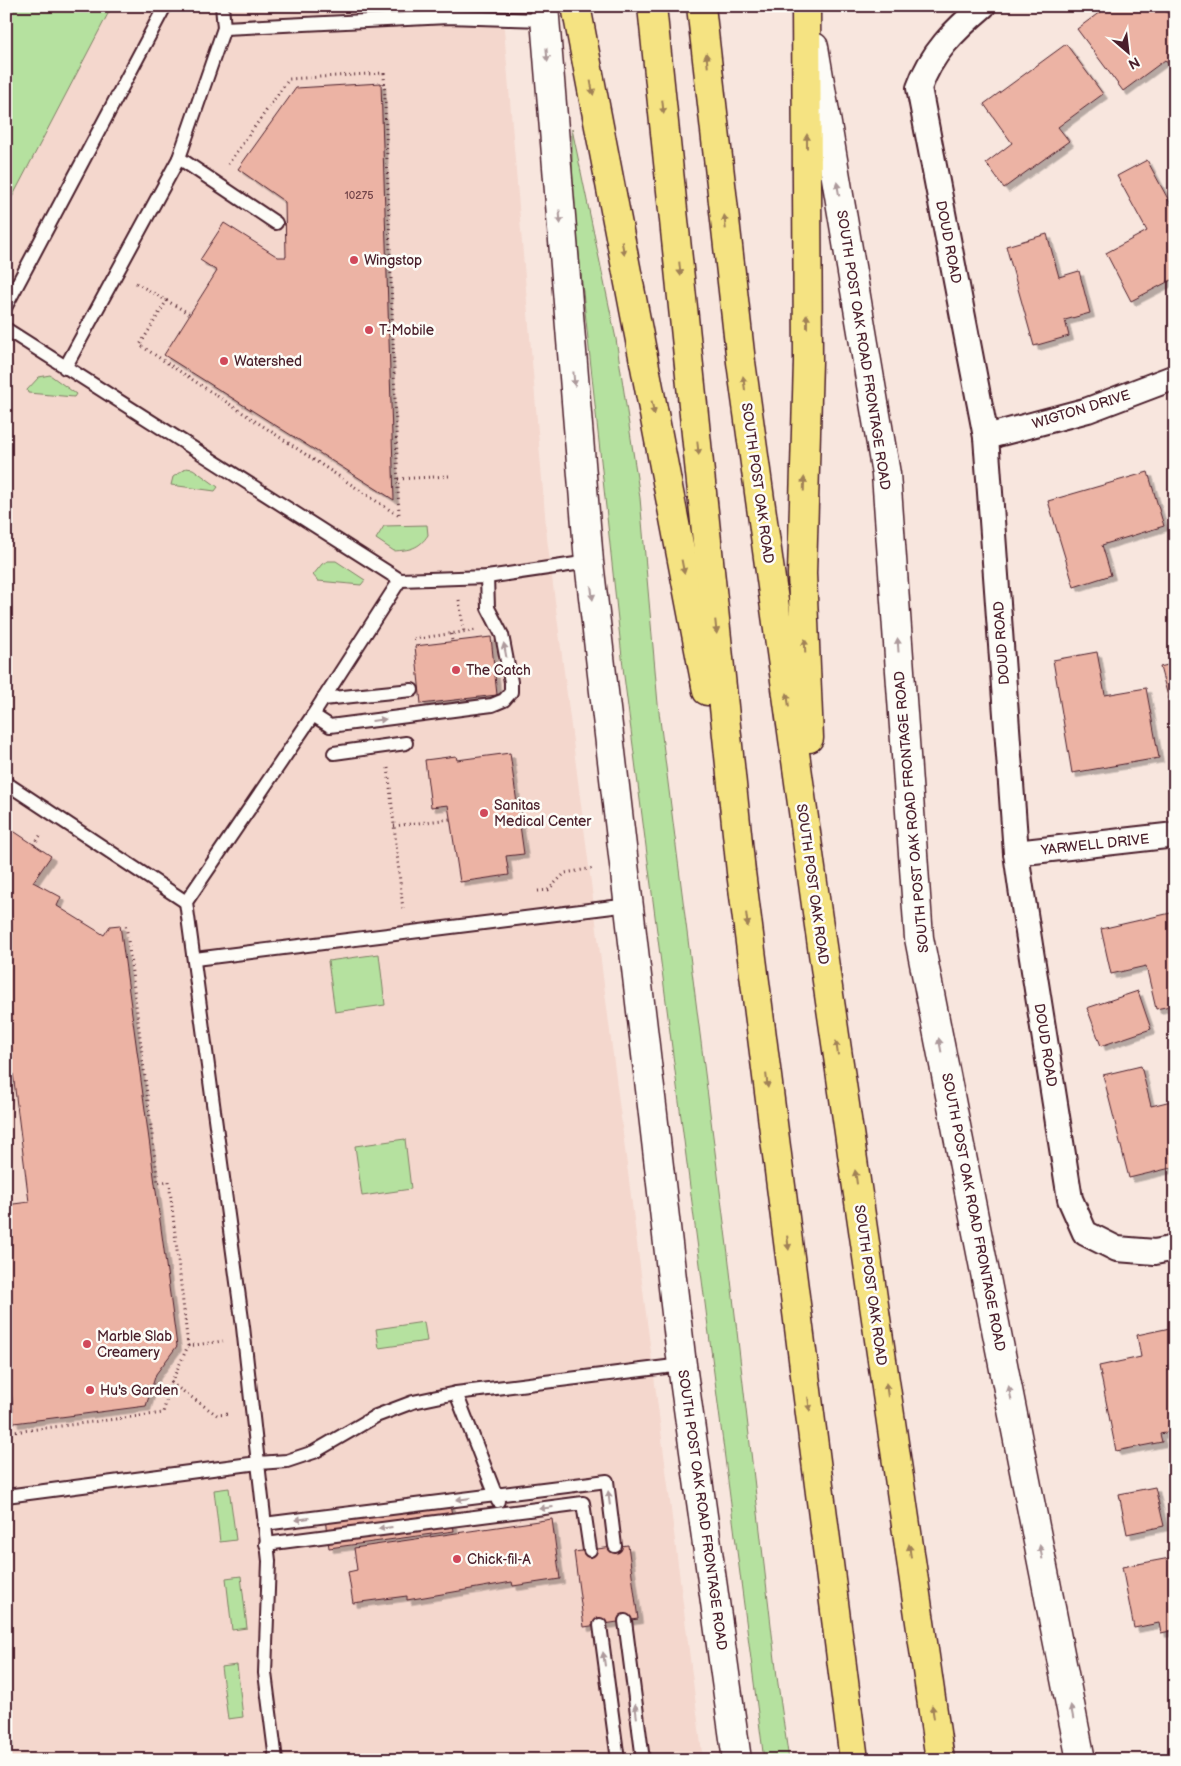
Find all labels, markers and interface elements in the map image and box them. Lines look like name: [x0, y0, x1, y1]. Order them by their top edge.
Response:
north arrow: [1104, 28, 1154, 78]
one-way arrow: [543, 47, 551, 63]
one-way arrow: [703, 52, 711, 68]
text: N: [1125, 53, 1143, 73]
one-way arrow: [589, 81, 597, 97]
one-way arrow: [659, 99, 667, 115]
one-way arrow: [803, 133, 811, 149]
one-way arrow: [833, 181, 841, 197]
house number: 10275: [345, 189, 373, 202]
street label: DOUD ROAD: [932, 199, 965, 285]
one-way arrow: [557, 209, 565, 225]
street label: SOUTH POST OAK ROAD FRONTAGE ROAD: [833, 209, 894, 491]
one-way arrow: [721, 214, 729, 230]
one-way arrow: [619, 240, 627, 256]
place label: Wingstop: [364, 252, 422, 269]
marker: Wingstop: [348, 254, 360, 266]
one-way arrow: [676, 261, 684, 277]
one-way arrow: [803, 313, 811, 329]
place label: T-Mobile: [379, 322, 434, 339]
marker: T-Mobile: [363, 324, 375, 336]
place label: Watershed: [234, 353, 302, 370]
marker: Watershed: [218, 355, 230, 367]
one-way arrow: [570, 371, 578, 387]
one-way arrow: [739, 375, 747, 391]
street label: WIGTON DRIVE: [1030, 386, 1132, 433]
one-way arrow: [649, 400, 657, 415]
street label: SOUTH POST OAK ROAD: [738, 402, 777, 565]
one-way arrow: [695, 440, 703, 456]
one-way arrow: [800, 475, 808, 491]
one-way arrow: [680, 560, 688, 576]
one-way arrow: [588, 585, 596, 601]
street label: DOUD ROAD: [990, 601, 1013, 685]
one-way arrow: [712, 619, 720, 635]
one-way arrow: [893, 636, 901, 652]
one-way arrow: [801, 638, 809, 654]
one-way arrow: [501, 642, 509, 658]
place label: The Catch: [466, 662, 531, 679]
marker: The Catch: [450, 664, 462, 676]
street label: SOUTH POST OAK ROAD FRONTAGE ROAD: [891, 670, 932, 954]
one-way arrow: [784, 692, 792, 708]
one-way arrow: [371, 715, 387, 723]
place label: Sanitas Medical Center: [494, 797, 592, 830]
street label: SOUTH POST OAK ROAD: [793, 803, 832, 966]
marker: Sanitas Medical Center: [478, 807, 490, 819]
street label: YARWELL DRIVE: [1039, 830, 1150, 859]
one-way arrow: [743, 912, 751, 928]
street label: DOUD ROAD: [1031, 1002, 1060, 1088]
one-way arrow: [936, 1036, 944, 1052]
one-way arrow: [833, 1040, 841, 1056]
street label: SOUTH POST OAK ROAD FRONTAGE ROAD: [938, 1072, 1009, 1353]
one-way arrow: [764, 1074, 772, 1090]
one-way arrow: [852, 1169, 860, 1185]
street label: SOUTH POST OAK ROAD: [851, 1204, 890, 1367]
one-way arrow: [784, 1235, 792, 1251]
place label: Marble Slab Creamery: [97, 1328, 172, 1361]
marker: Marble Slab Creamery: [81, 1338, 93, 1350]
street label: SOUTH POST OAK ROAD FRONTAGE ROAD: [674, 1369, 731, 1651]
place label: Hu's Garden: [100, 1382, 178, 1399]
one-way arrow: [882, 1382, 890, 1398]
marker: Hu's Garden: [84, 1384, 96, 1396]
one-way arrow: [1005, 1384, 1013, 1400]
one-way arrow: [805, 1396, 813, 1412]
one-way arrow: [605, 1490, 613, 1506]
one-way arrow: [455, 1495, 471, 1503]
one-way arrow: [538, 1504, 554, 1512]
one-way arrow: [293, 1515, 309, 1523]
one-way arrow: [377, 1524, 393, 1532]
one-way arrow: [906, 1542, 914, 1558]
one-way arrow: [1036, 1544, 1044, 1560]
place label: Chick-fil-A: [467, 1551, 531, 1568]
marker: Chick-fil-A: [451, 1553, 463, 1565]
one-way arrow: [600, 1651, 608, 1667]
one-way arrow: [632, 1703, 640, 1719]
one-way arrow: [929, 1703, 937, 1719]
one-way arrow: [1067, 1703, 1075, 1719]

